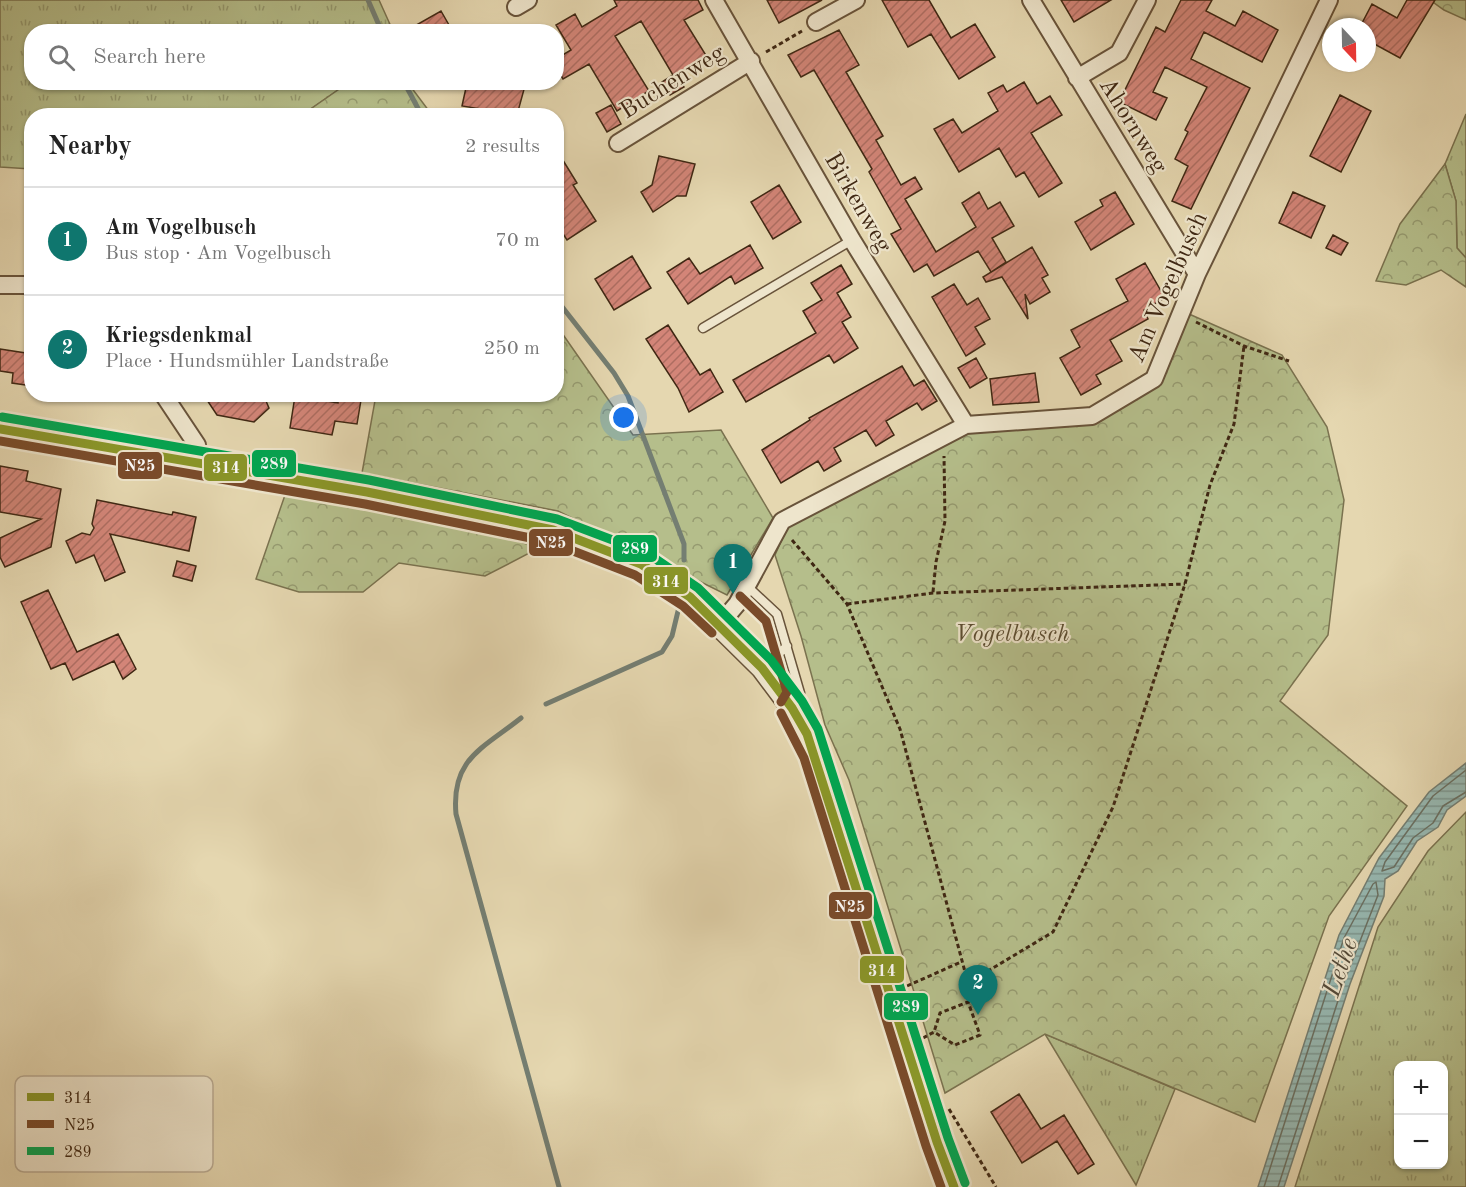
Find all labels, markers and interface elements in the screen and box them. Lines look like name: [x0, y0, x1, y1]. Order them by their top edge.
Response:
north arrow: [1322, 18, 1376, 72]
search box: [24, 24, 564, 90]
icon: search: [45, 41, 78, 74]
street label: Buchenweg: [617, 41, 730, 124]
text: Search here: [93, 46, 206, 68]
street label: Ahornweg: [1094, 74, 1171, 178]
text: Nearby: [48, 134, 132, 160]
text: 2 results: [465, 137, 540, 157]
street label: Birkenweg: [819, 149, 895, 257]
street label: Am Vogelbusch: [1125, 209, 1213, 367]
text: Am Vogelbusch: [105, 217, 256, 239]
text: 1: [62, 231, 73, 251]
text: 70 m: [495, 231, 540, 251]
text: Bus stop · Am Vogelbusch: [105, 244, 331, 264]
text: Kriegsdenkmal: [105, 325, 252, 347]
text: 2: [62, 339, 73, 359]
text: 250 m: [484, 339, 540, 359]
text: Place · Hundsmühler Landstraße: [105, 352, 389, 372]
your location: [609, 403, 638, 432]
line badge: 289: [251, 449, 297, 478]
line badge: N25: [117, 451, 163, 480]
line badge: 314: [203, 453, 248, 482]
text: 289: [260, 457, 288, 473]
text: N25: [125, 459, 155, 475]
text: 314: [212, 461, 240, 477]
line badge: N25: [528, 528, 574, 557]
line badge: 289: [612, 534, 658, 563]
text: N25: [536, 536, 566, 552]
text: 289: [621, 542, 649, 558]
pin: 1: [714, 544, 752, 594]
line badge: 314: [643, 566, 689, 595]
text: 314: [652, 575, 680, 591]
park label: Vogelbusch: [954, 623, 1070, 647]
line badge: N25: [828, 891, 873, 920]
text: N25: [835, 900, 865, 916]
water label: Lethe: [1318, 935, 1363, 1001]
line badge: 314: [859, 955, 905, 984]
text: 314: [868, 964, 896, 980]
pin: 2: [958, 966, 998, 1015]
line badge: 289: [883, 992, 929, 1021]
text: 289: [892, 1000, 920, 1016]
map controls: [1394, 1061, 1448, 1169]
button: +: [1394, 1061, 1448, 1115]
legend: [15, 1076, 213, 1172]
text: 314: [64, 1091, 92, 1107]
button: −: [1394, 1115, 1448, 1169]
text: N25: [64, 1118, 95, 1134]
text: 289: [64, 1145, 92, 1161]

